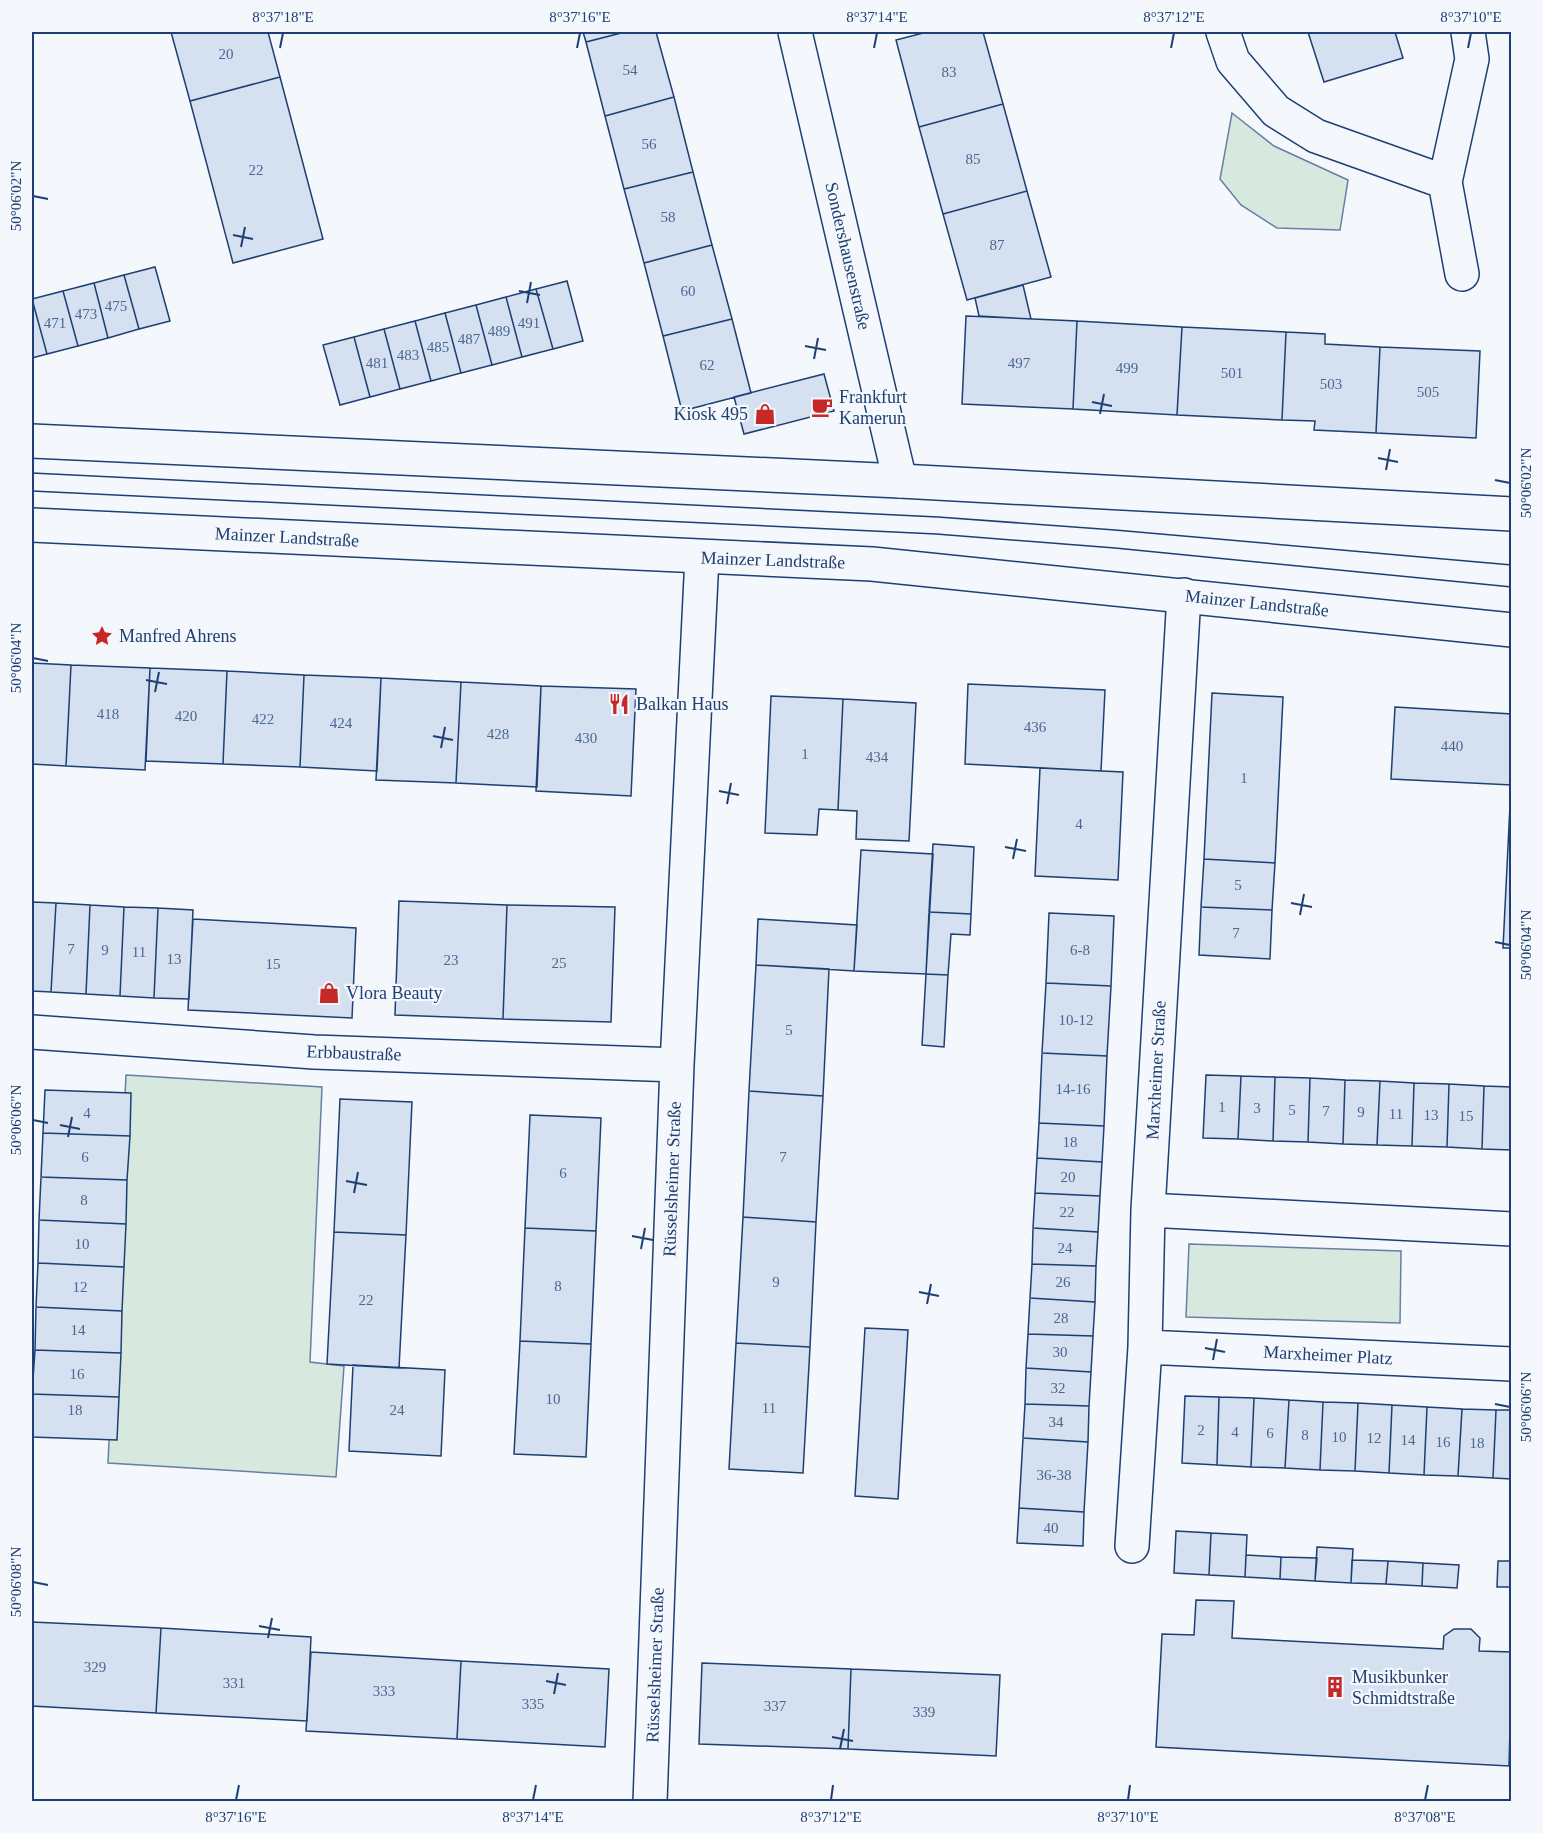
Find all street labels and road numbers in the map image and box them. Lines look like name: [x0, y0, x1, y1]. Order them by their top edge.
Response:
street label: Sondershausenstraße: [821, 180, 875, 332]
street label: Mainzer Landstraße: [214, 523, 360, 551]
street label: Mainzer Landstraße: [700, 547, 846, 573]
street label: Mainzer Landstraße: [1184, 586, 1330, 620]
street label: Marxheimer Straße: [1142, 1000, 1170, 1140]
street label: Erbbaustraße: [306, 1041, 402, 1065]
street label: Rüsselsheimer Straße: [659, 1101, 685, 1257]
street label: Marxheimer Platz: [1263, 1342, 1393, 1368]
street label: Rüsselsheimer Straße: [642, 1587, 668, 1743]

